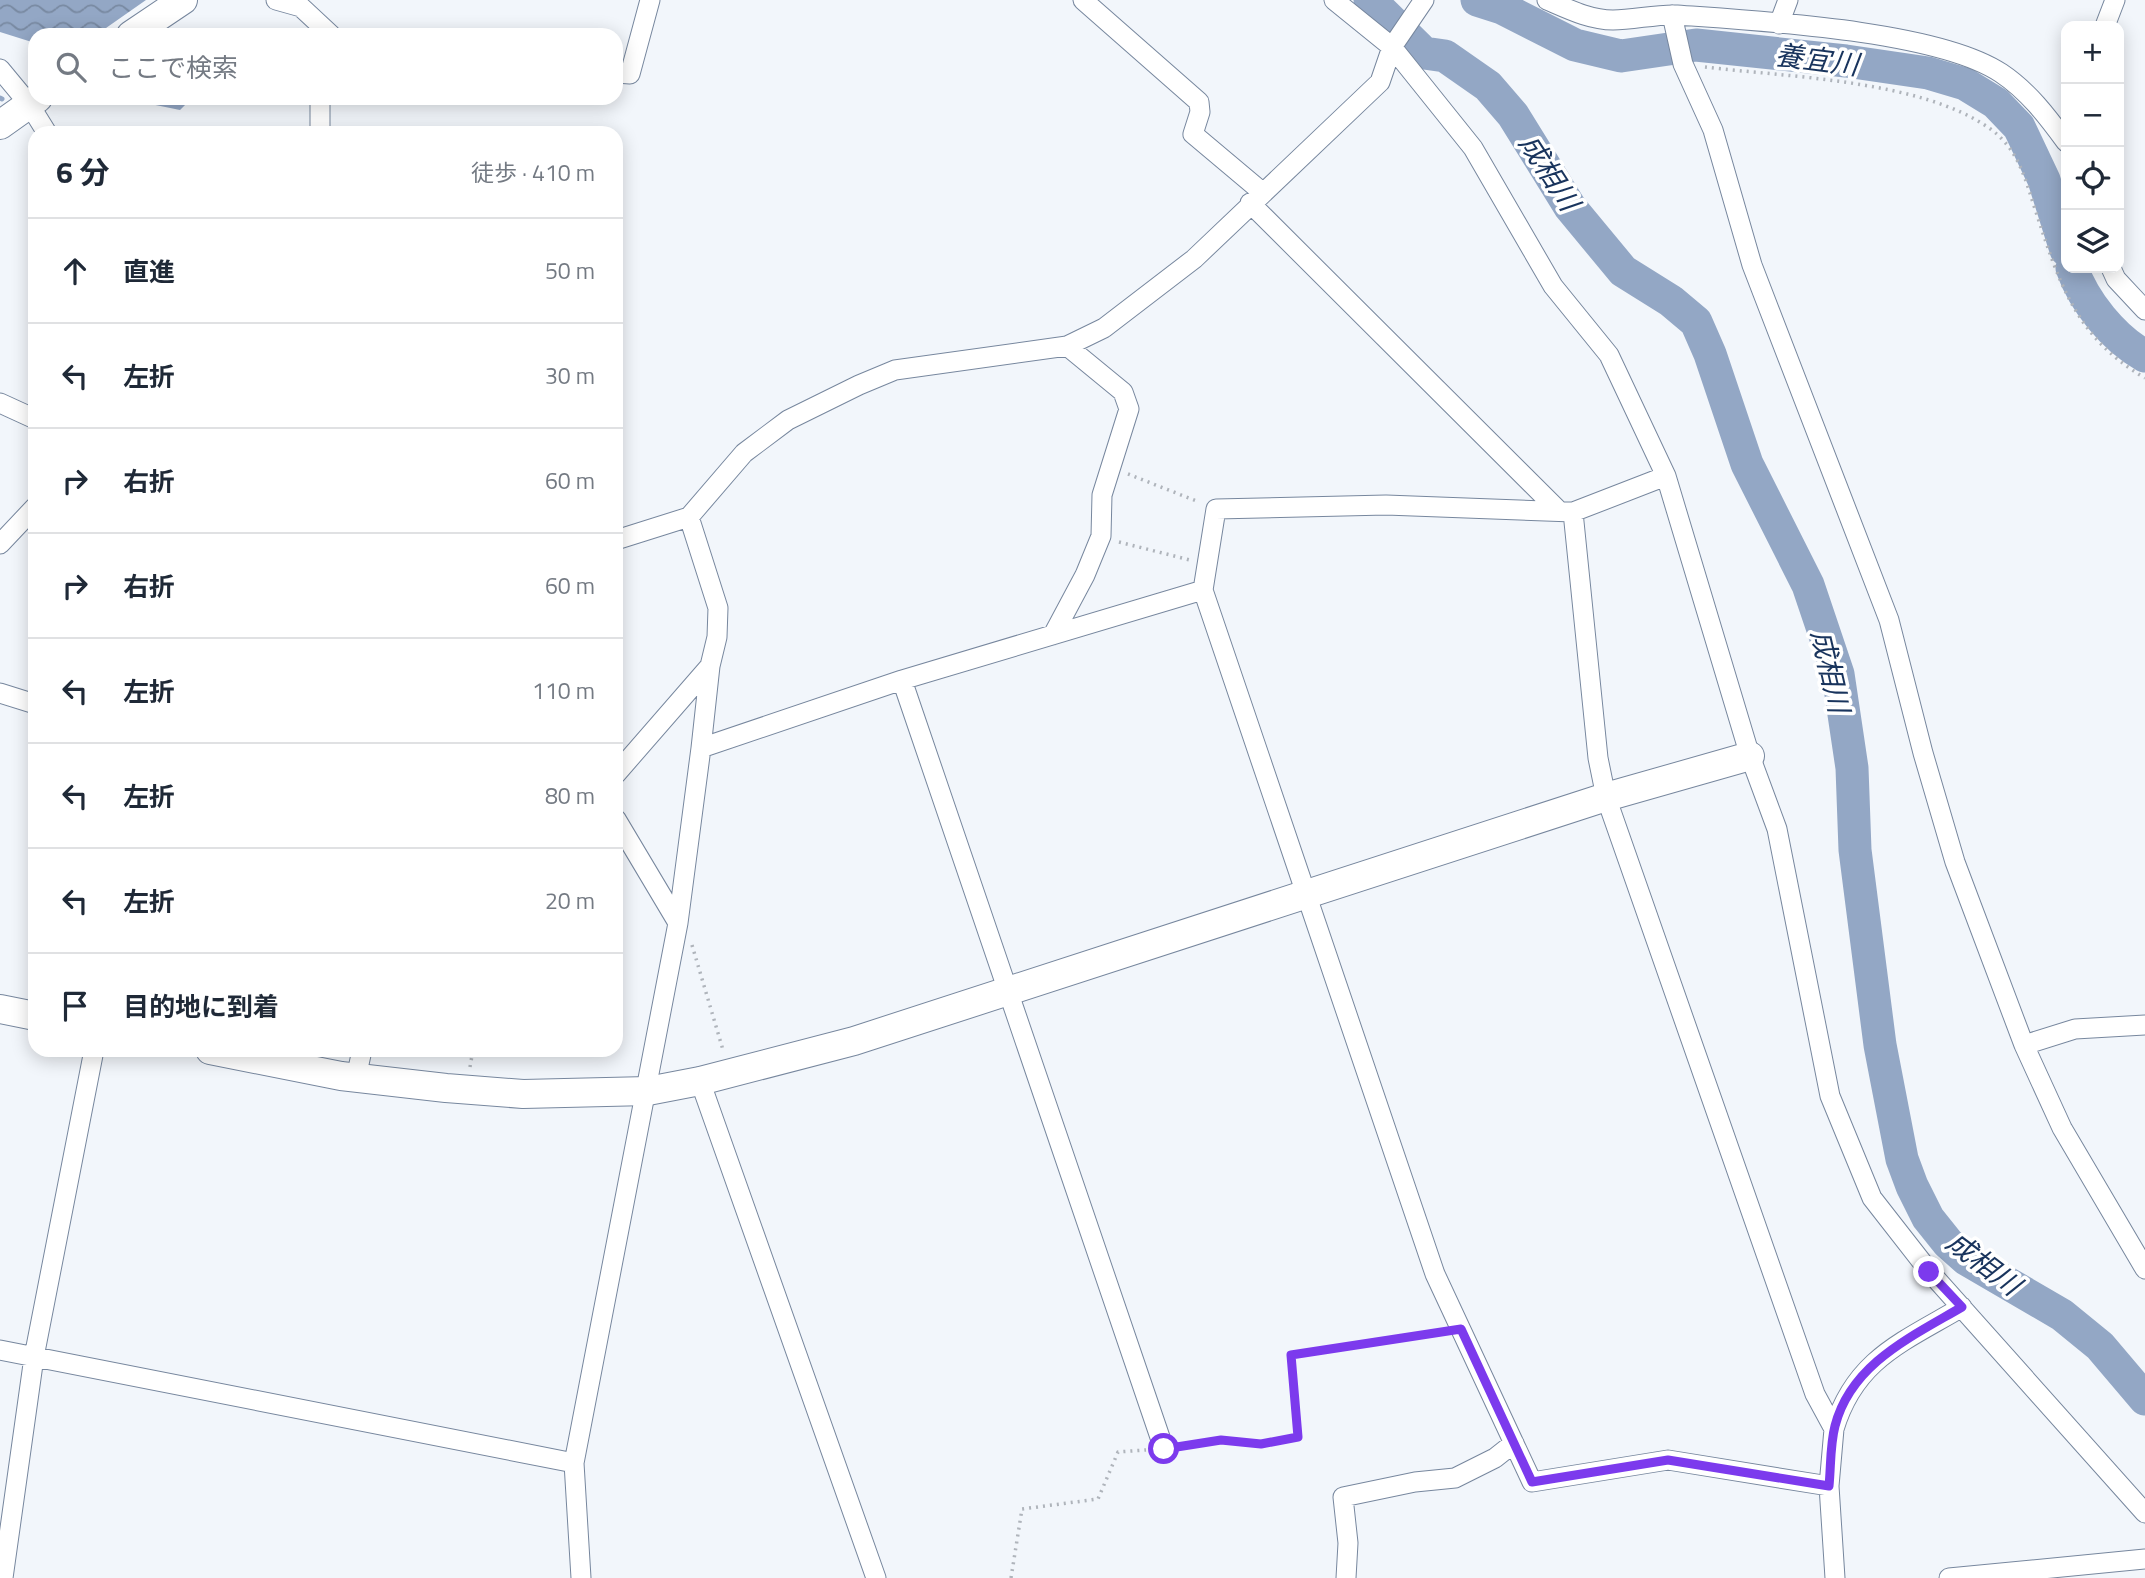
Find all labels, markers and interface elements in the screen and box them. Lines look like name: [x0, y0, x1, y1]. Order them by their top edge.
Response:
map controls: [2061, 21, 2124, 273]
button: +: [2061, 21, 2124, 84]
search box: [28, 28, 623, 105]
water label: 養宜川: [1773, 33, 1864, 86]
icon: search: [52, 48, 90, 86]
text: ここで検索: [108, 48, 238, 87]
button: −: [2061, 84, 2124, 147]
water label: 成相川: [1509, 125, 1593, 221]
button: locate: [2061, 147, 2124, 210]
text: 6 分: [56, 149, 109, 195]
text: 徒歩 · 410 m: [471, 155, 595, 190]
button: layers: [2061, 210, 2124, 273]
icon: ahead: [56, 252, 94, 290]
text: 直進: [123, 252, 175, 291]
text: 50 m: [545, 253, 595, 288]
icon: left: [56, 357, 94, 395]
text: 左折: [123, 357, 175, 396]
text: 30 m: [545, 358, 595, 393]
icon: right: [56, 462, 94, 500]
text: 右折: [123, 462, 175, 501]
text: 60 m: [545, 463, 595, 498]
icon: right: [56, 567, 94, 605]
text: 右折: [123, 567, 175, 606]
text: 60 m: [545, 568, 595, 603]
water label: 成相川: [1801, 625, 1862, 720]
icon: left: [56, 672, 94, 710]
text: 左折: [123, 672, 175, 711]
text: 110 m: [532, 673, 595, 708]
icon: left: [56, 777, 94, 815]
text: 左折: [123, 777, 175, 816]
text: 80 m: [545, 778, 595, 813]
icon: left: [56, 882, 94, 920]
text: 左折: [123, 882, 175, 921]
text: 20 m: [545, 883, 595, 918]
icon: arrive: [56, 987, 94, 1025]
text: 目的地に到着: [123, 987, 279, 1026]
water label: 成相川: [1938, 1221, 2033, 1307]
route end: [1913, 1256, 1944, 1287]
route start: [1148, 1433, 1179, 1464]

